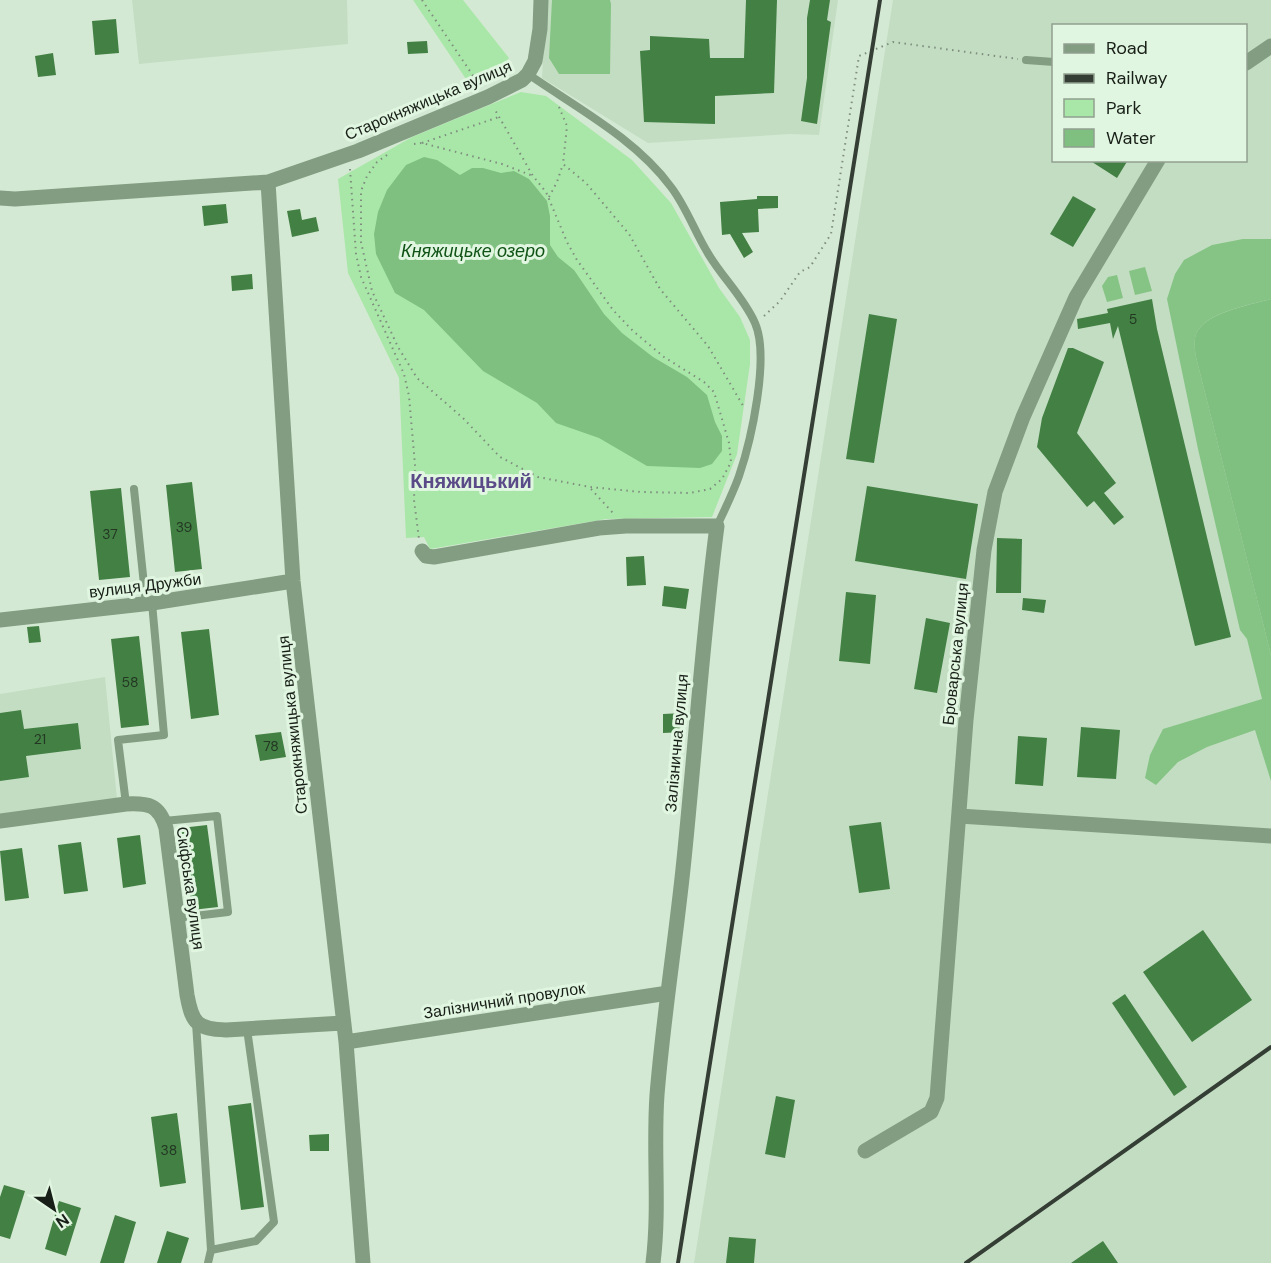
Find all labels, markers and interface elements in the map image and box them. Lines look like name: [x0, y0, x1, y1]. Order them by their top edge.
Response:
legend: [1052, 24, 1247, 162]
text: Road: [1106, 36, 1148, 60]
street label: Старокняжицька вулиця: [341, 56, 515, 145]
text: Railway: [1106, 66, 1168, 90]
text: Park: [1106, 96, 1142, 120]
text: Water: [1106, 126, 1156, 150]
water label: Княжицьке озеро: [401, 239, 545, 263]
house number: 5: [1129, 310, 1137, 328]
district label: Княжицький: [410, 468, 532, 494]
house number: 39: [176, 518, 193, 536]
house number: 37: [102, 525, 118, 543]
street label: вулиця Дружби: [88, 568, 202, 603]
street label: Броварська вулиця: [938, 582, 973, 726]
street label: Старокняжицька вулиця: [273, 635, 312, 815]
house number: 58: [121, 673, 139, 691]
street label: Залізнична вулиця: [660, 673, 693, 813]
house number: 21: [34, 730, 46, 748]
house number: 78: [263, 737, 279, 755]
street label: Скіфська вулиця: [171, 825, 210, 951]
street label: Залізничний провулок: [422, 977, 587, 1024]
house number: 38: [161, 1141, 177, 1159]
north arrow: [24, 1179, 84, 1239]
text: N: [52, 1209, 73, 1233]

